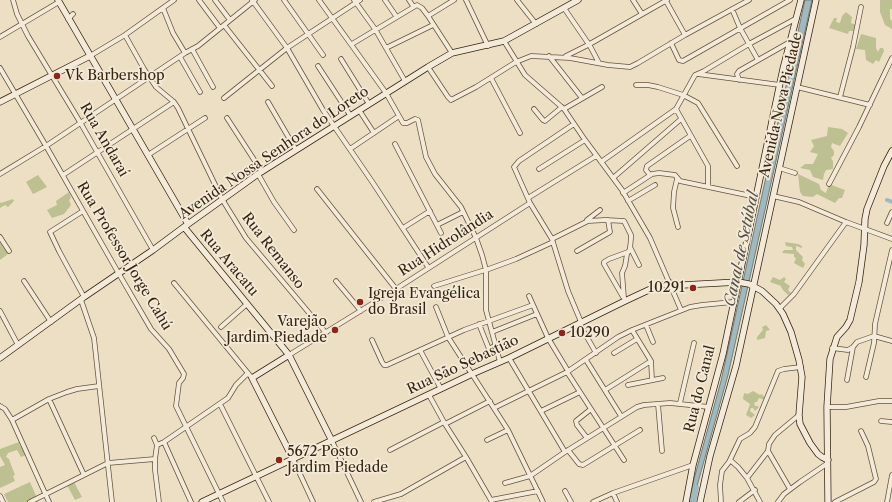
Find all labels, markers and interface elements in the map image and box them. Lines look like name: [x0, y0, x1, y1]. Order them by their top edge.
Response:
street label: Avenida Nova Piedade: [756, 31, 806, 179]
place label: Vk Barbershop: [65, 68, 165, 84]
marker: Vk Barbershop: [52, 71, 62, 81]
street label: Avenida Nossa Senhora do Loreto: [176, 83, 372, 223]
street label: Rua Andaraí: [76, 100, 132, 180]
street label: Rua Professor Jorge Cahú: [73, 179, 175, 333]
water label: Canal de Setúbal: [721, 190, 763, 308]
street label: Rua Hidrolândia: [395, 206, 497, 280]
street label: Rua Remanso: [238, 210, 308, 292]
street label: Rua Aracatu: [196, 226, 262, 300]
place label: 10291: [648, 280, 685, 296]
marker: 10291: [688, 283, 698, 293]
place label: Igreja Evangélica do Brasil: [368, 286, 480, 318]
marker: Igreja Evangélica do Brasil: [355, 297, 365, 307]
place label: Varejão Jardim Piedade: [226, 314, 327, 346]
marker: Varejão Jardim Piedade: [330, 325, 340, 335]
place label: 10290: [570, 325, 610, 341]
marker: 10290: [557, 328, 567, 338]
street label: Rua São Sebastião: [405, 332, 521, 398]
street label: Rua do Canal: [681, 344, 719, 434]
place label: 5672 Posto Jardim Piedade: [287, 444, 388, 476]
marker: 5672 Posto Jardim Piedade: [274, 455, 284, 465]

